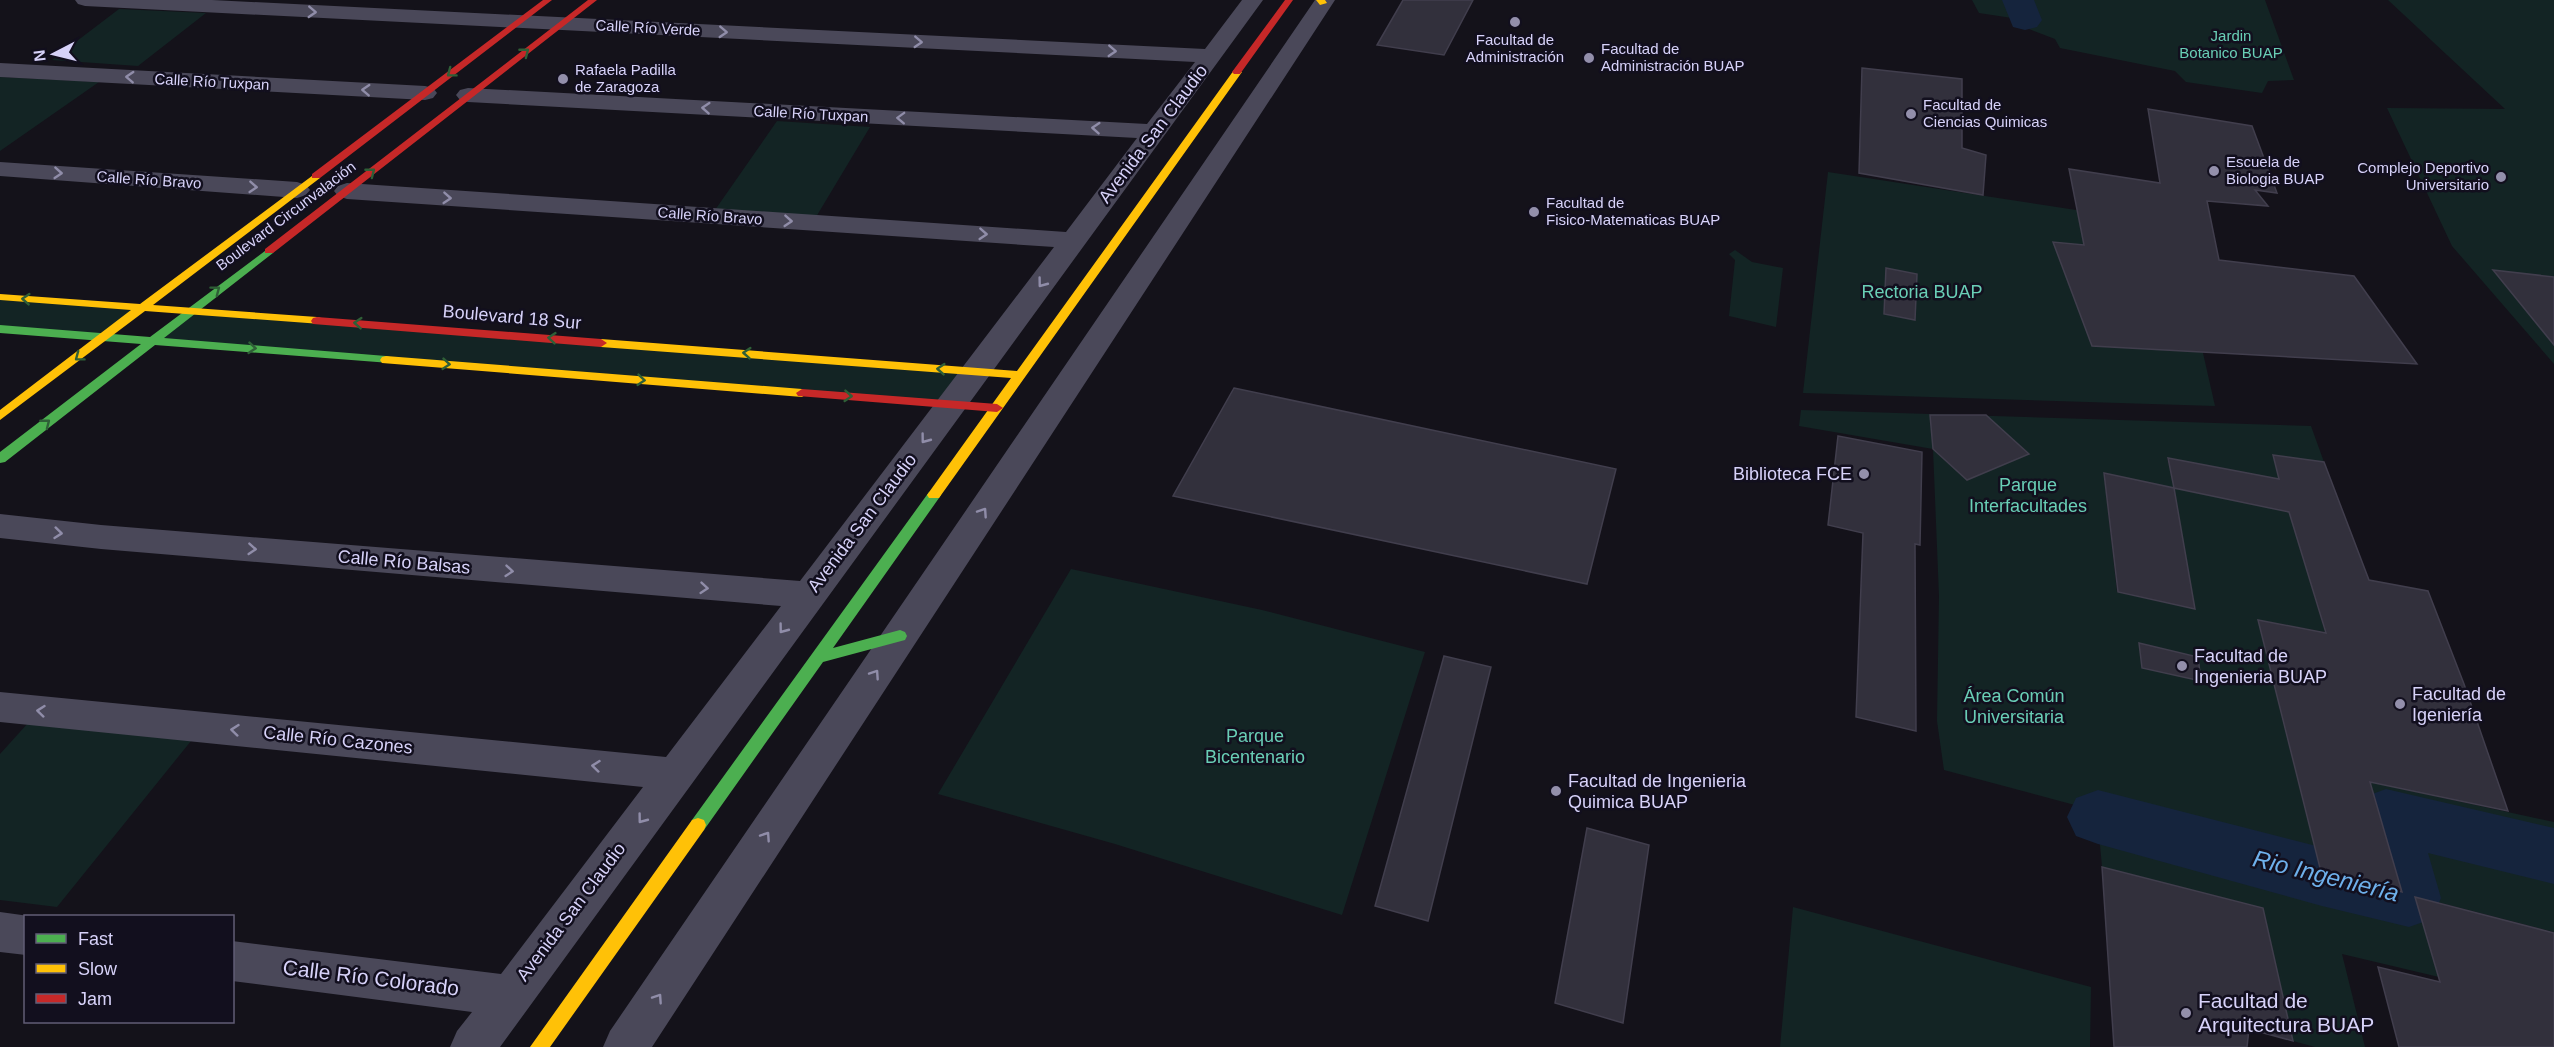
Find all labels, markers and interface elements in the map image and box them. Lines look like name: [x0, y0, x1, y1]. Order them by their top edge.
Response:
one-way arrow: [307, 5, 316, 18]
marker: Facultad de Administración: [1508, 15, 1522, 29]
street label: Calle Río Verde: [595, 16, 701, 39]
north arrow: [24, 24, 84, 84]
one-way arrow: [718, 26, 727, 39]
park label: Jardin Botanico BUAP: [2179, 27, 2283, 61]
place label: Facultad de Administración: [1466, 31, 1564, 65]
one-way arrow: [913, 35, 922, 48]
place label: Facultad de Administración BUAP: [1601, 40, 1744, 74]
one-way arrow: [1108, 44, 1117, 57]
one-way arrow: [518, 48, 529, 59]
text: N: [30, 49, 49, 63]
marker: Facultad de Administración BUAP: [1582, 51, 1596, 65]
place label: Rafaela Padilla de Zaragoza: [575, 61, 677, 95]
street label: Avenida San Claudio: [1095, 61, 1211, 207]
one-way arrow: [446, 66, 457, 77]
street label: Calle Río Tuxpan: [154, 70, 270, 93]
one-way arrow: [125, 71, 134, 84]
marker: Rafaela Padilla de Zaragoza: [556, 72, 570, 86]
one-way arrow: [362, 83, 371, 96]
place label: Facultad de Ciencias Quimicas: [1923, 96, 2047, 130]
one-way arrow: [702, 102, 711, 115]
street label: Calle Río Tuxpan: [753, 102, 869, 125]
marker: Facultad de Ciencias Quimicas: [1904, 107, 1918, 121]
one-way arrow: [897, 112, 906, 124]
one-way arrow: [1091, 122, 1100, 135]
place label: Escuela de Biologia BUAP: [2226, 153, 2324, 187]
street label: Boulevard Circunvalación: [213, 158, 359, 274]
place label: Complejo Deportivo Universitario: [2357, 159, 2489, 193]
marker: Escuela de Biologia BUAP: [2207, 164, 2221, 178]
one-way arrow: [54, 166, 63, 179]
street label: Calle Río Bravo: [96, 167, 202, 192]
one-way arrow: [365, 168, 376, 179]
marker: Complejo Deportivo Universitario: [2494, 170, 2508, 184]
one-way arrow: [248, 180, 257, 193]
one-way arrow: [443, 191, 452, 204]
place label: Facultad de Fisico-Matematicas BUAP: [1546, 194, 1720, 228]
street label: Calle Río Bravo: [657, 203, 763, 228]
marker: Facultad de Fisico-Matematicas BUAP: [1527, 205, 1541, 219]
one-way arrow: [784, 214, 793, 227]
one-way arrow: [979, 228, 988, 241]
one-way arrow: [1038, 276, 1049, 287]
park label: Rectoria BUAP: [1861, 282, 1983, 302]
one-way arrow: [210, 287, 221, 298]
one-way arrow: [22, 292, 31, 305]
street label: Boulevard 18 Sur: [442, 301, 582, 333]
one-way arrow: [353, 317, 362, 330]
one-way arrow: [548, 332, 557, 345]
one-way arrow: [248, 342, 257, 355]
one-way arrow: [742, 347, 751, 360]
one-way arrow: [75, 350, 86, 361]
one-way arrow: [442, 357, 451, 370]
one-way arrow: [936, 363, 946, 376]
one-way arrow: [636, 373, 645, 386]
one-way arrow: [843, 389, 852, 402]
one-way arrow: [39, 420, 50, 431]
one-way arrow: [921, 432, 932, 443]
street label: Avenida San Claudio: [804, 450, 920, 596]
place label: Biblioteca FCE: [1733, 464, 1852, 484]
marker: Biblioteca FCE: [1857, 467, 1871, 481]
park label: Parque Interfacultades: [1969, 475, 2087, 516]
one-way arrow: [976, 507, 987, 518]
one-way arrow: [54, 526, 63, 538]
one-way arrow: [248, 542, 257, 555]
street label: Calle Río Balsas: [337, 546, 471, 578]
one-way arrow: [505, 565, 514, 578]
one-way arrow: [699, 581, 708, 594]
one-way arrow: [780, 622, 791, 633]
place label: Facultad de Ingenieria BUAP: [2194, 646, 2327, 687]
marker: Facultad de Ingenieria BUAP: [2175, 659, 2189, 673]
one-way arrow: [867, 670, 879, 680]
place label: Facultad de Igeniería: [2412, 684, 2506, 725]
park label: Área Común Universitaria: [1963, 686, 2065, 727]
marker: Facultad de Igeniería: [2393, 697, 2407, 711]
one-way arrow: [36, 705, 45, 718]
street label: Calle Río Cazones: [262, 722, 414, 758]
one-way arrow: [230, 724, 239, 737]
park label: Parque Bicentenario: [1205, 726, 1305, 767]
one-way arrow: [591, 760, 600, 773]
place label: Facultad de Ingenieria Quimica BUAP: [1568, 771, 1747, 812]
marker: Facultad de Ingenieria Quimica BUAP: [1549, 784, 1563, 798]
one-way arrow: [638, 812, 649, 823]
one-way arrow: [759, 832, 771, 842]
street label: Avenida San Claudio: [513, 839, 629, 985]
water label: Rio Ingeniería: [2250, 844, 2402, 907]
legend: [24, 915, 234, 1023]
text: Fast: [78, 929, 113, 949]
street label: Calle Río Colorado: [282, 955, 461, 1000]
text: Slow: [78, 959, 118, 979]
text: Jam: [78, 989, 112, 1009]
place label: Facultad de Arquitectura BUAP: [2198, 989, 2374, 1036]
one-way arrow: [651, 994, 662, 1005]
marker: Facultad de Arquitectura BUAP: [2179, 1006, 2193, 1020]

